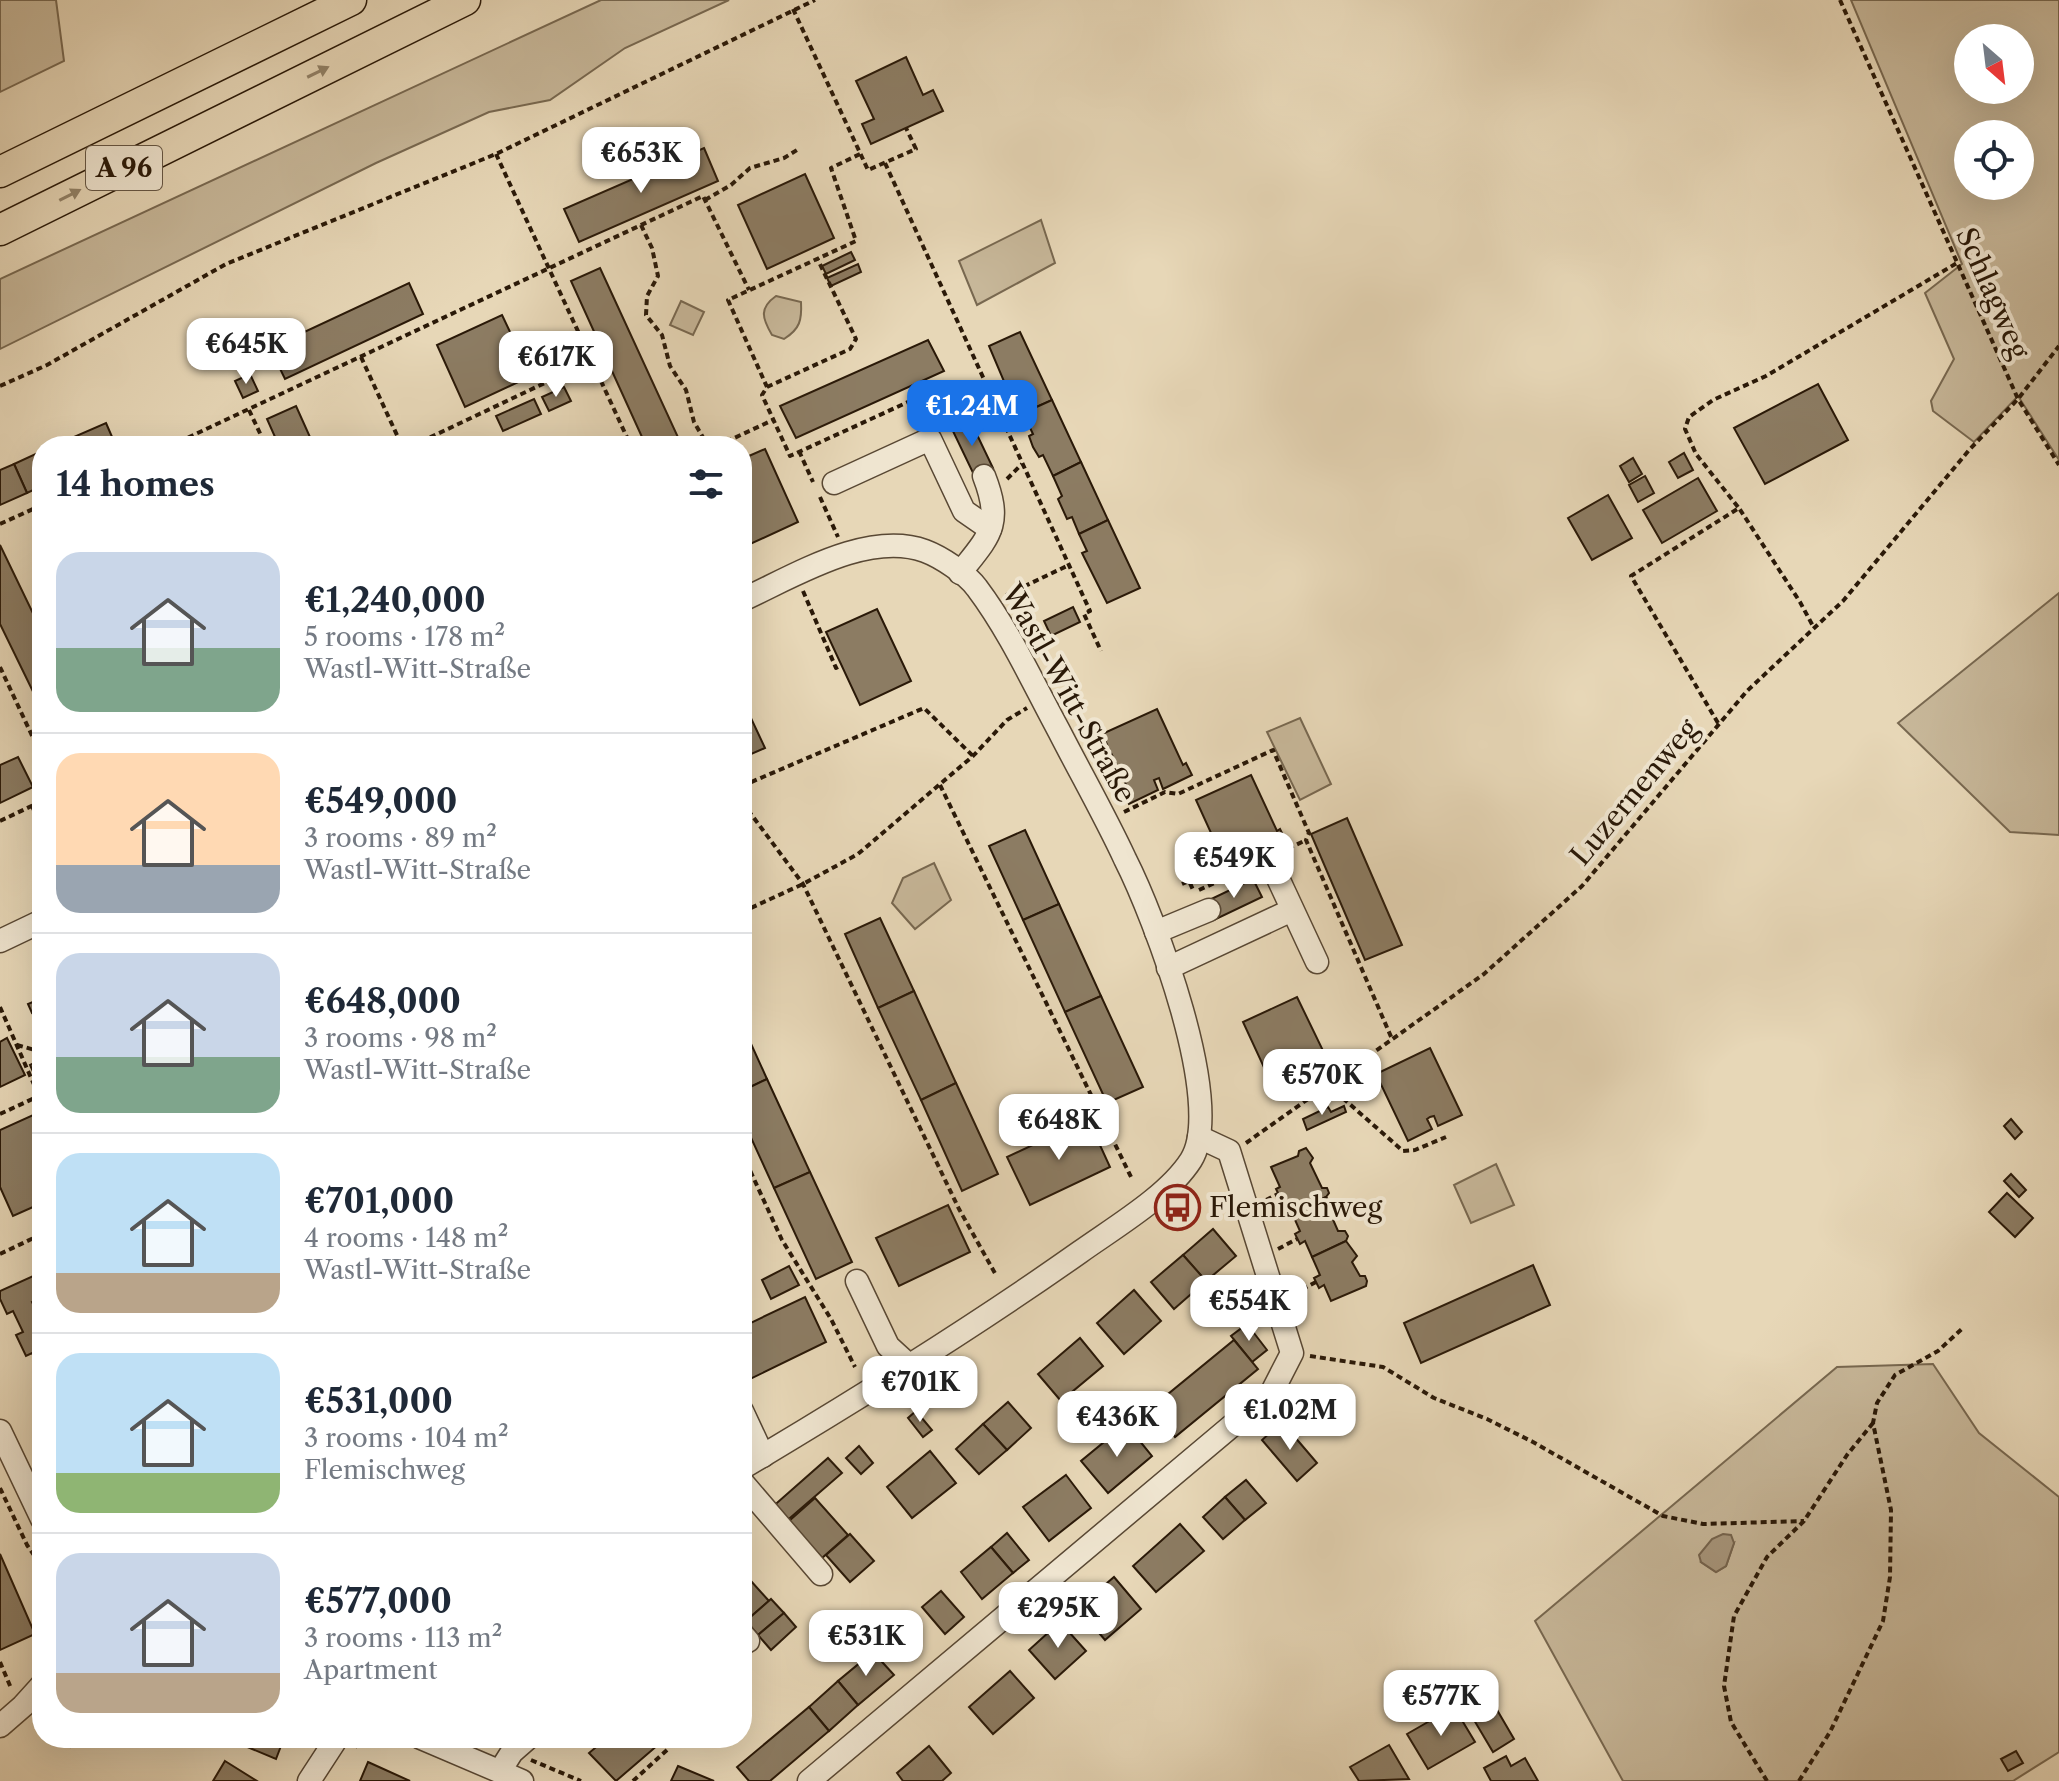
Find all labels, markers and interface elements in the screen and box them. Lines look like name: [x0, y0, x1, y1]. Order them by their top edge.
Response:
north arrow: [1954, 24, 2034, 104]
map controls: [1954, 24, 2034, 200]
one-way arrow: [306, 65, 329, 79]
button: locate: [1954, 120, 2034, 200]
pin: €653K: [585, 127, 697, 195]
text: €653K: [600, 137, 682, 169]
road number: A 96: [86, 146, 162, 190]
one-way arrow: [58, 188, 81, 201]
street label: Schlagweg: [1949, 222, 2037, 364]
pin: €645K: [190, 318, 302, 386]
text: €645K: [205, 328, 287, 360]
pin: €617K: [500, 331, 612, 399]
text: €617K: [517, 341, 595, 373]
pin: €1.24M: [907, 380, 1037, 448]
text: €1.24M: [925, 390, 1019, 422]
icon: filters: [684, 462, 728, 506]
text: 14 homes: [56, 463, 215, 505]
street label: Wastl-Witt-Straße: [994, 577, 1143, 808]
text: €1,240,000: [304, 579, 486, 621]
icon: home: [120, 584, 216, 680]
text: 5 rooms · 178 m²: [304, 621, 505, 653]
text: Wastl-Witt-Straße: [304, 653, 531, 685]
street label: Luzernenweg: [1563, 712, 1705, 872]
text: €549,000: [304, 780, 457, 822]
icon: home: [120, 785, 216, 881]
text: 3 rooms · 89 m²: [304, 822, 497, 854]
pin: €549K: [1178, 832, 1290, 900]
text: €549K: [1193, 842, 1275, 874]
text: Wastl-Witt-Straße: [304, 854, 531, 886]
text: €648,000: [304, 980, 461, 1022]
icon: home: [120, 985, 216, 1081]
text: 3 rooms · 98 m²: [304, 1022, 497, 1054]
pin: €570K: [1266, 1049, 1378, 1117]
text: Wastl-Witt-Straße: [304, 1054, 531, 1086]
text: €570K: [1281, 1059, 1363, 1091]
pin: €648K: [1003, 1094, 1115, 1162]
text: €648K: [1017, 1104, 1101, 1136]
text: €701,000: [304, 1180, 454, 1222]
bus stop icon: Flemischweg: [1154, 1183, 1202, 1231]
icon: home: [120, 1185, 216, 1281]
place label: Flemischweg: [1209, 1190, 1383, 1224]
text: 4 rooms · 148 m²: [304, 1222, 508, 1254]
text: Wastl-Witt-Straße: [304, 1254, 531, 1286]
pin: €554K: [1193, 1275, 1305, 1343]
text: €554K: [1208, 1285, 1290, 1317]
pin: €701K: [864, 1356, 976, 1424]
text: €701K: [880, 1366, 960, 1398]
text: €531,000: [304, 1380, 453, 1422]
pin: €1.02M: [1225, 1384, 1355, 1452]
icon: home: [120, 1385, 216, 1481]
pin: €436K: [1061, 1391, 1173, 1459]
text: €1.02M: [1243, 1394, 1337, 1426]
text: €436K: [1076, 1401, 1158, 1433]
text: 3 rooms · 104 m²: [304, 1422, 509, 1454]
text: Flemischweg: [304, 1454, 465, 1486]
text: €577,000: [304, 1580, 452, 1622]
pin: €295K: [1002, 1582, 1114, 1650]
icon: home: [120, 1585, 216, 1681]
text: €295K: [1017, 1592, 1099, 1624]
pin: €531K: [810, 1610, 922, 1678]
text: €531K: [827, 1620, 905, 1652]
text: 3 rooms · 113 m²: [304, 1622, 502, 1654]
text: Apartment: [304, 1654, 437, 1686]
pin: €577K: [1385, 1670, 1497, 1738]
text: €577K: [1402, 1680, 1480, 1712]

